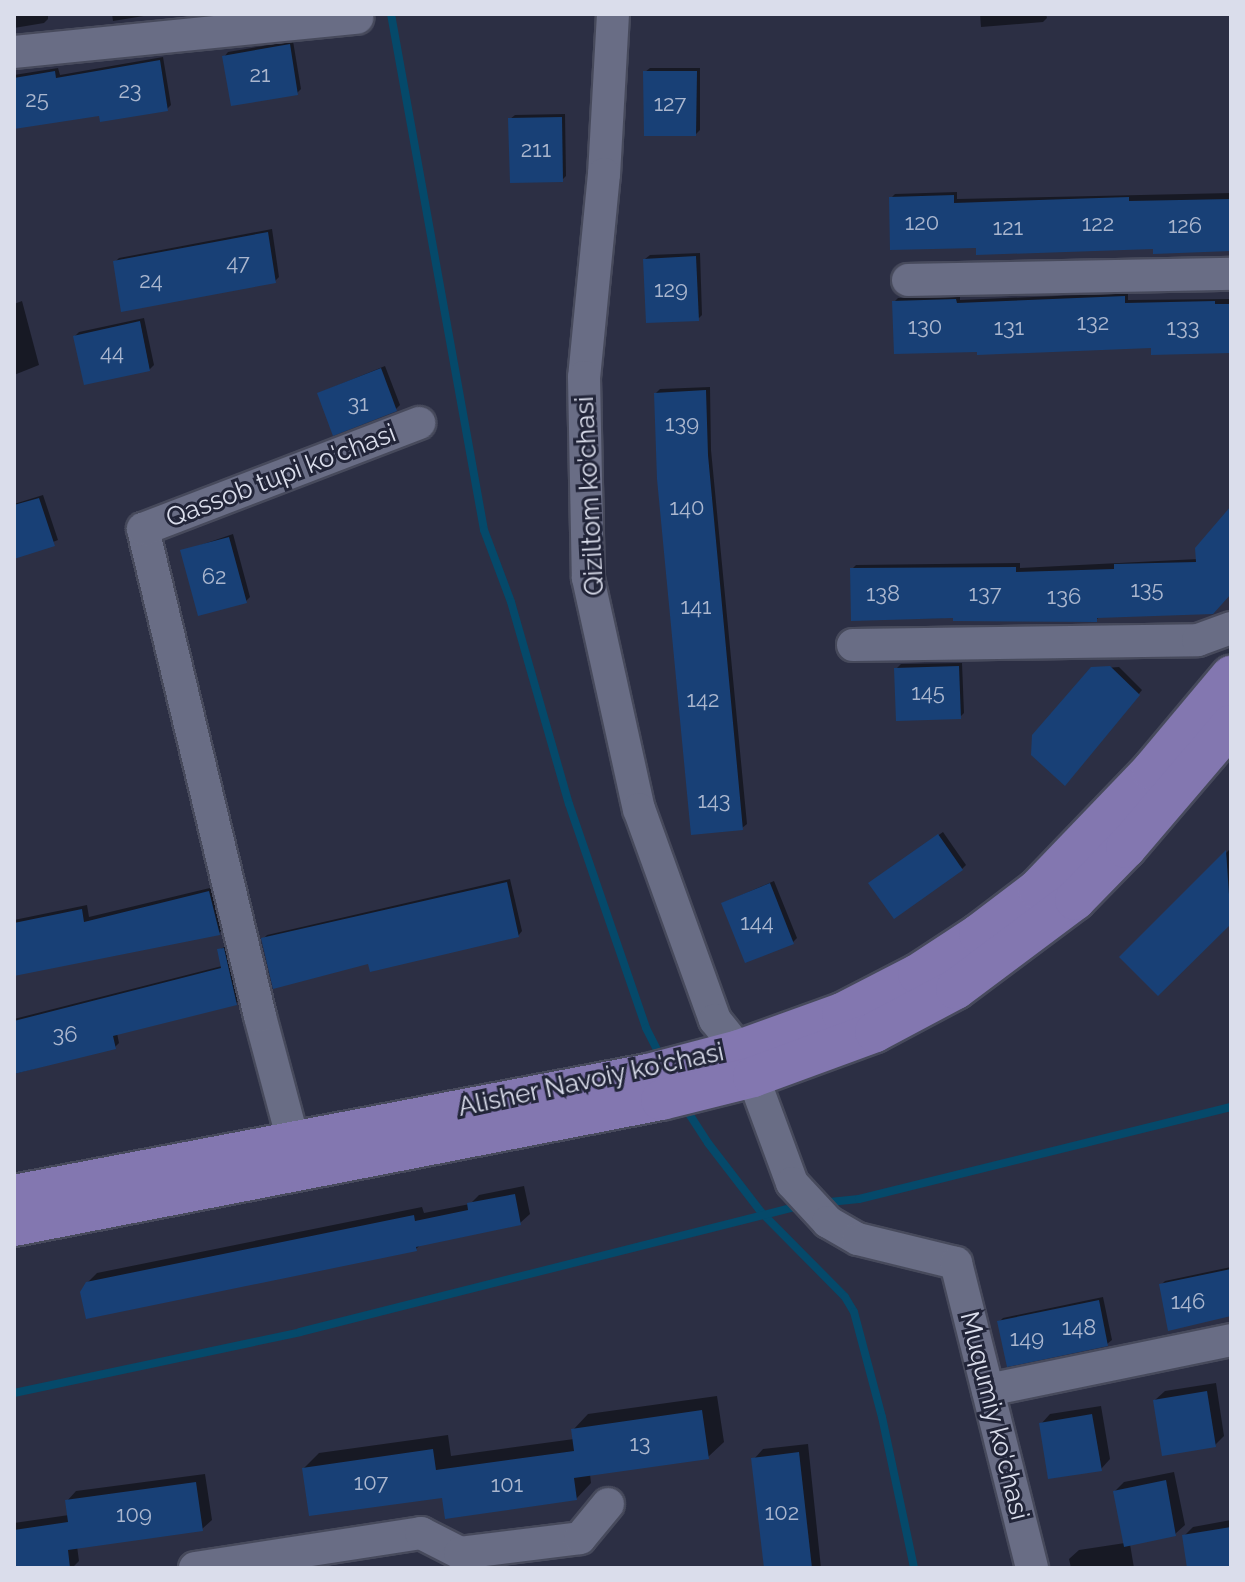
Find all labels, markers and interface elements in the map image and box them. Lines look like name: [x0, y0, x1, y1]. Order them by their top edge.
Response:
house number: 21: [250, 62, 270, 88]
house number: 23: [118, 78, 142, 104]
house number: 25: [25, 87, 49, 113]
house number: 127: [654, 91, 686, 117]
house number: 211: [521, 137, 551, 163]
house number: 120: [905, 210, 939, 236]
house number: 122: [1082, 211, 1114, 237]
house number: 126: [1168, 213, 1202, 239]
house number: 121: [993, 215, 1023, 241]
house number: 47: [226, 250, 250, 276]
house number: 24: [139, 268, 163, 294]
house number: 129: [654, 277, 688, 303]
house number: 132: [1077, 310, 1109, 336]
house number: 130: [908, 314, 942, 340]
house number: 131: [994, 315, 1024, 341]
house number: 133: [1167, 315, 1199, 341]
house number: 44: [100, 340, 124, 366]
house number: 31: [347, 391, 369, 417]
street label: Qiziltom ko'chasi: [569, 396, 611, 596]
house number: 139: [665, 411, 699, 437]
street label: Qassob tupi ko'chasi: [162, 418, 400, 534]
house number: 140: [670, 495, 704, 521]
house number: 62: [202, 564, 226, 590]
house number: 135: [1130, 577, 1164, 603]
house number: 138: [866, 581, 900, 607]
house number: 137: [969, 581, 1001, 607]
house number: 136: [1047, 584, 1081, 610]
house number: 141: [681, 594, 711, 620]
house number: 145: [911, 680, 945, 706]
house number: 142: [687, 687, 719, 713]
house number: 143: [697, 788, 731, 814]
house number: 144: [740, 910, 774, 936]
house number: 36: [52, 1022, 78, 1048]
street label: Alisher Navoiy ko'chasi: [455, 1036, 727, 1124]
house number: 146: [1171, 1289, 1205, 1315]
street label: Muqumiy ko'chasi: [953, 1308, 1035, 1524]
house number: 148: [1062, 1315, 1096, 1341]
house number: 149: [1010, 1326, 1044, 1352]
house number: 13: [629, 1431, 651, 1457]
house number: 107: [354, 1470, 388, 1496]
house number: 101: [491, 1472, 523, 1498]
house number: 102: [765, 1500, 799, 1526]
house number: 109: [116, 1502, 152, 1528]

